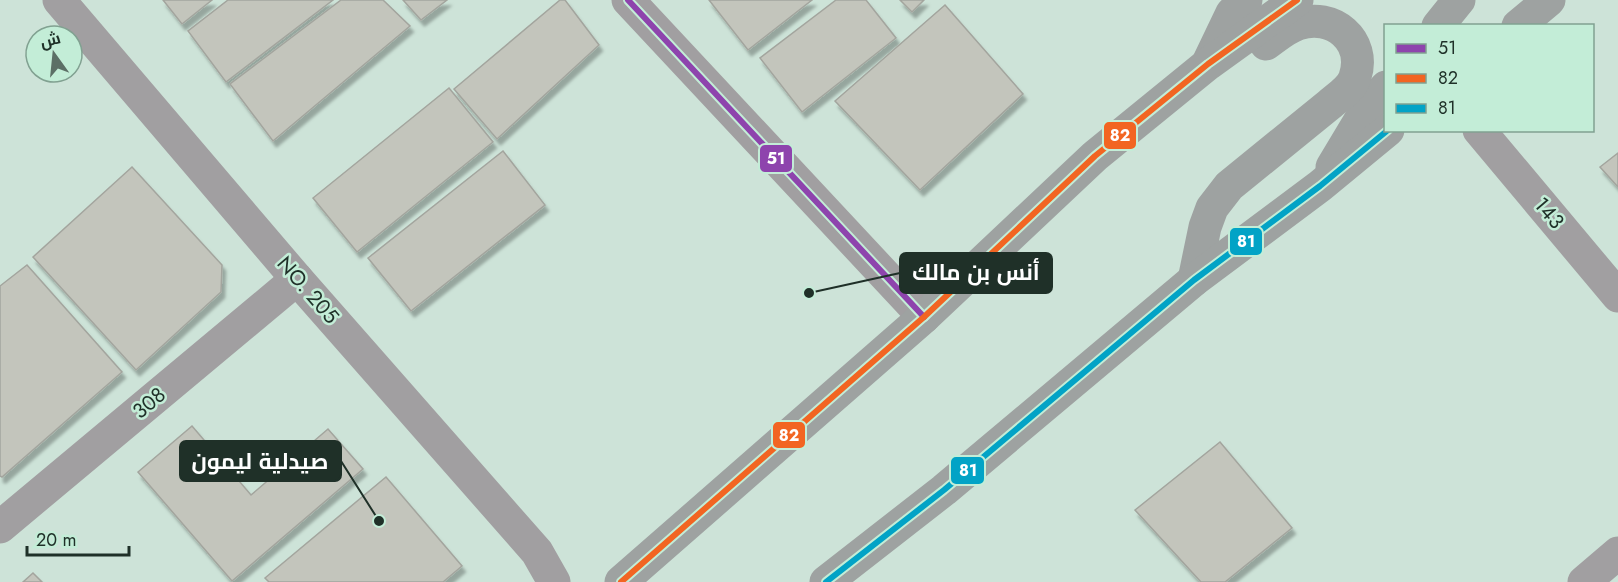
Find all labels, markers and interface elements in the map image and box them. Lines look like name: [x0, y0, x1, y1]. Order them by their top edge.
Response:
north arrow: [24, 24, 84, 84]
legend: [1384, 24, 1594, 132]
text: ش: [37, 26, 63, 54]
text: 51: [1438, 35, 1456, 61]
text: 82: [1438, 65, 1458, 91]
text: 81: [1438, 95, 1456, 121]
line badge: 82: [1103, 121, 1137, 150]
text: 82: [1110, 124, 1130, 147]
line badge: 51: [759, 144, 793, 173]
text: 51: [767, 147, 785, 170]
street label: 143: [1527, 191, 1571, 235]
line badge: 81: [1229, 227, 1263, 256]
text: 81: [1237, 230, 1255, 253]
street label: NO. 205: [270, 250, 346, 330]
callout: أنس بن مالك: [900, 253, 1052, 293]
text: أنس بن مالك: [912, 256, 1040, 288]
street label: 308: [126, 380, 172, 426]
line badge: 82: [772, 421, 806, 449]
text: 82: [779, 424, 799, 447]
callout: صيدلية ليمون: [180, 441, 341, 481]
text: صيدلية ليمون: [192, 445, 328, 477]
line badge: 81: [950, 456, 985, 485]
text: 81: [959, 459, 977, 482]
scale bar: [27, 519, 129, 557]
text: 20 m: [36, 527, 76, 553]

